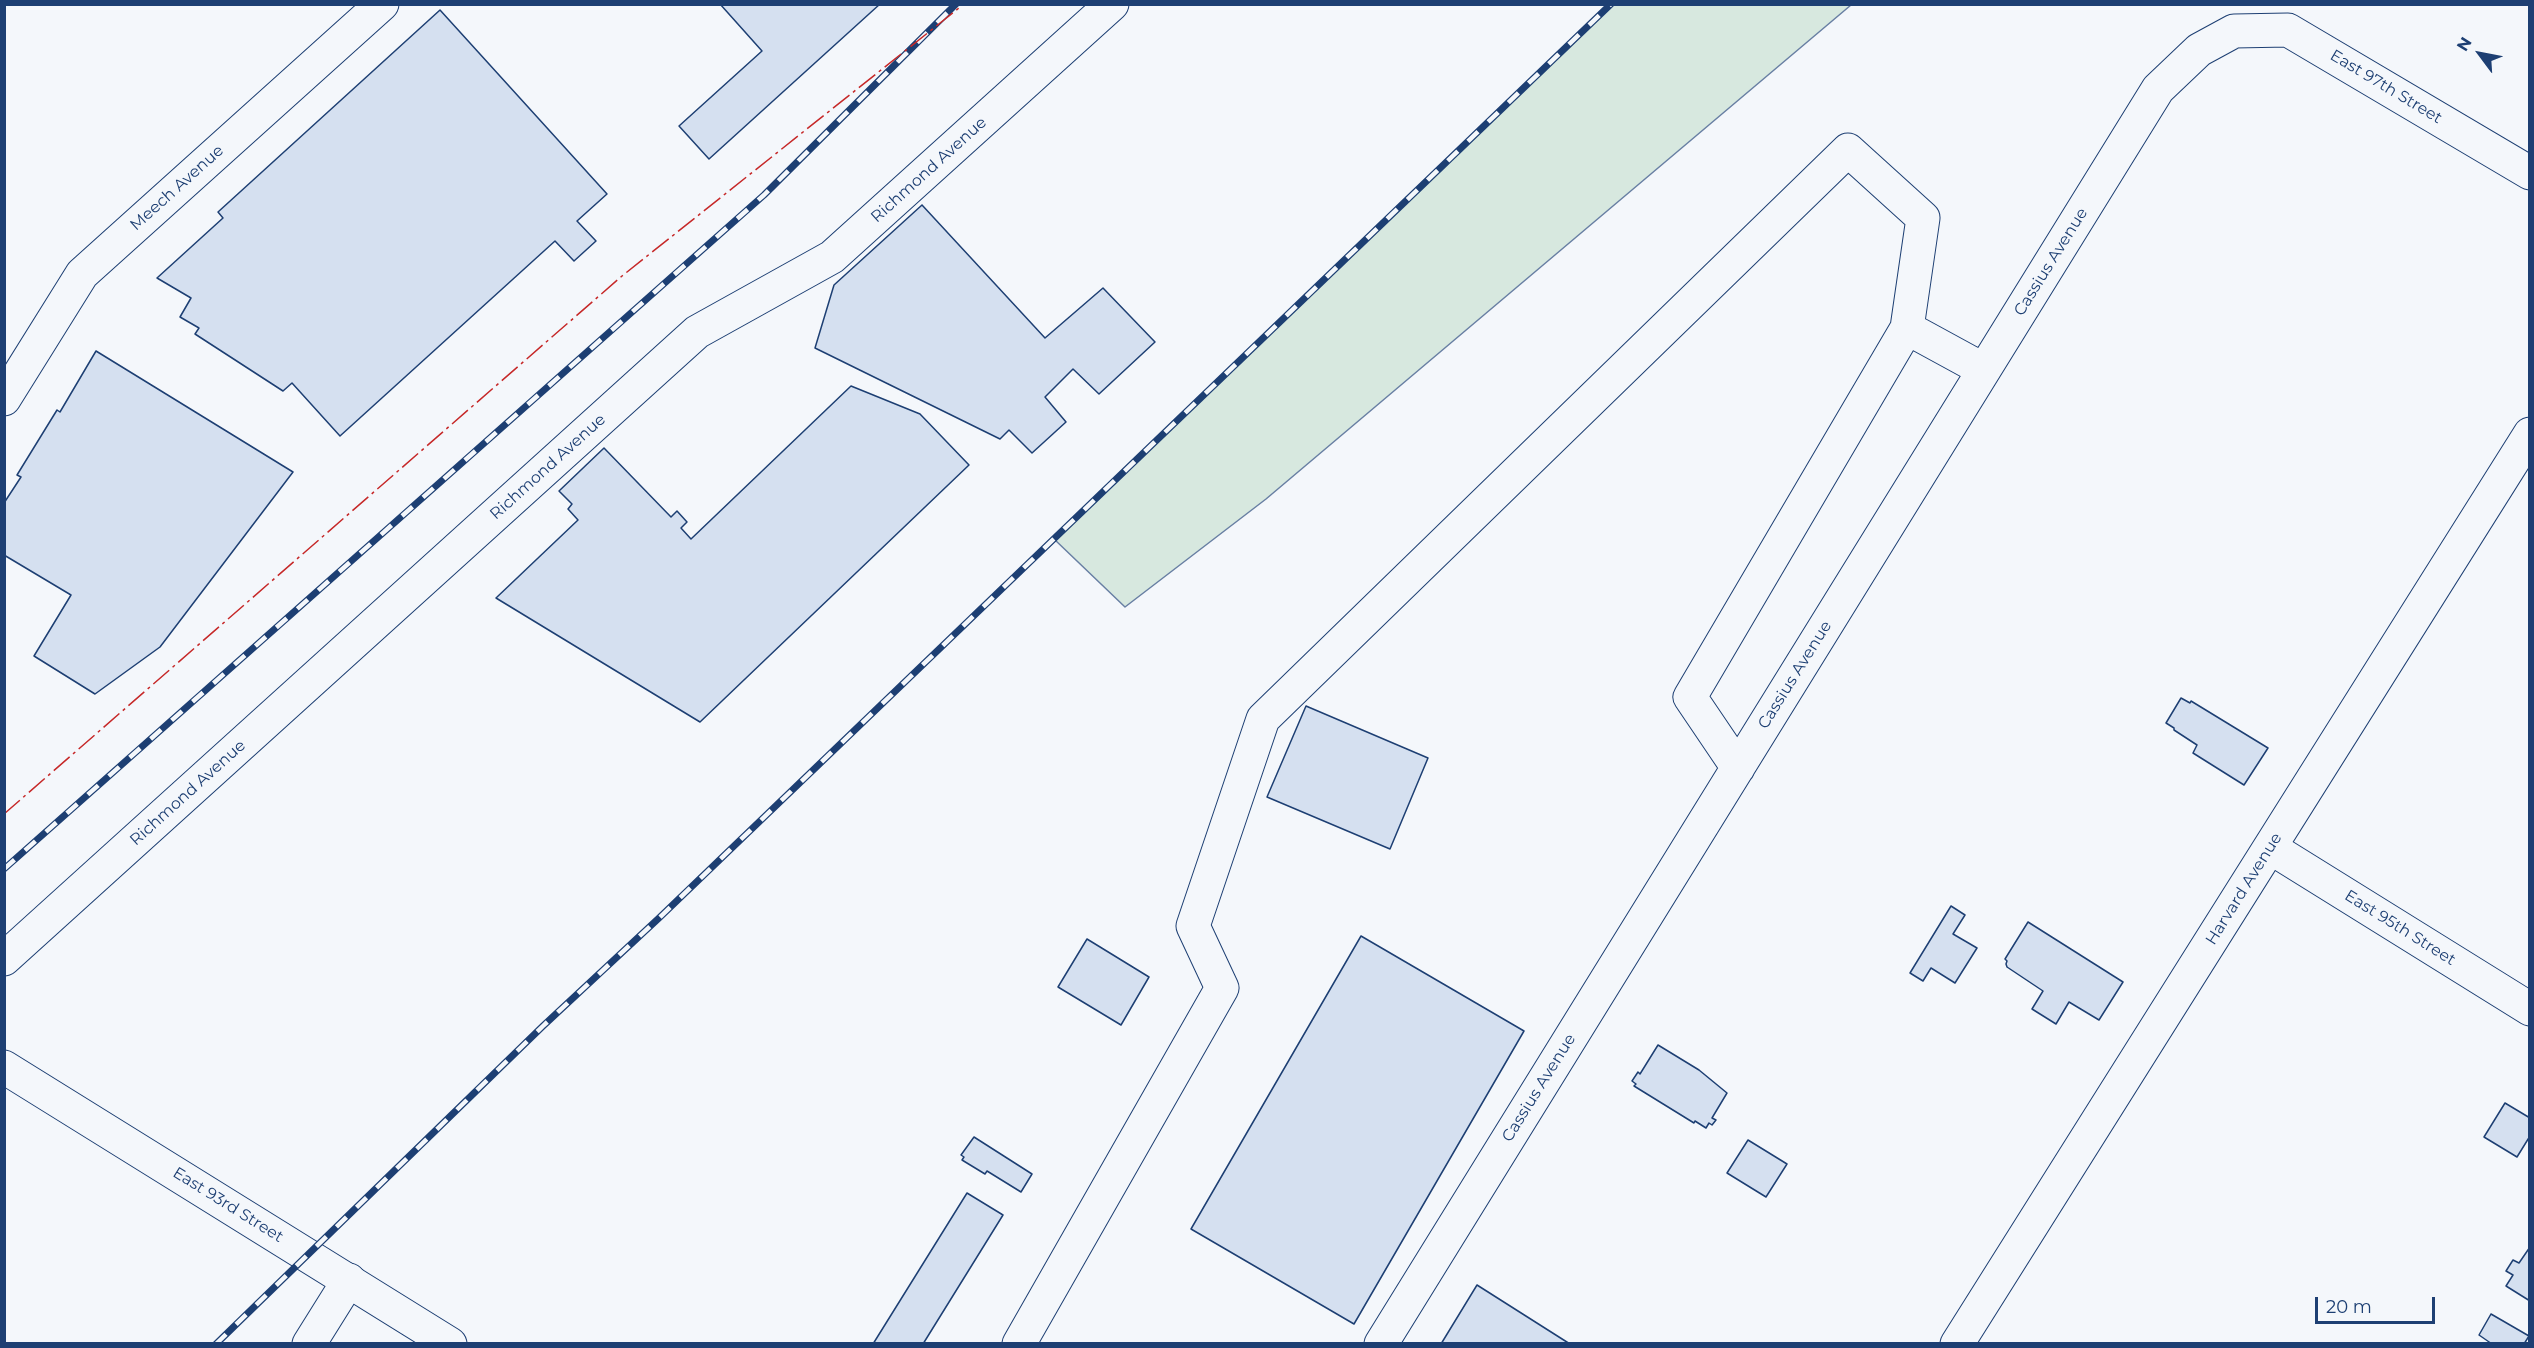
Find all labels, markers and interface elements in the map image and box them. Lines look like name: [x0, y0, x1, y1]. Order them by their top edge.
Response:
north arrow: [2450, 24, 2510, 84]
text: N: [2453, 34, 2476, 55]
street label: East 97th Street: [2327, 46, 2445, 128]
street label: Richmond Avenue: [867, 113, 991, 227]
street label: Meech Avenue: [126, 141, 228, 235]
street label: Cassius Avenue: [2010, 204, 2092, 320]
street label: Richmond Avenue: [486, 410, 610, 524]
street label: Cassius Avenue: [1754, 617, 1836, 733]
street label: Richmond Avenue: [126, 736, 250, 850]
street label: Harvard Avenue: [2202, 829, 2286, 949]
street label: East 95th Street: [2341, 886, 2459, 970]
street label: Cassius Avenue: [1498, 1030, 1580, 1146]
street label: East 93rd Street: [169, 1163, 287, 1247]
scale bar: [2318, 1285, 2438, 1323]
text: 20 m: [2326, 1296, 2372, 1318]

